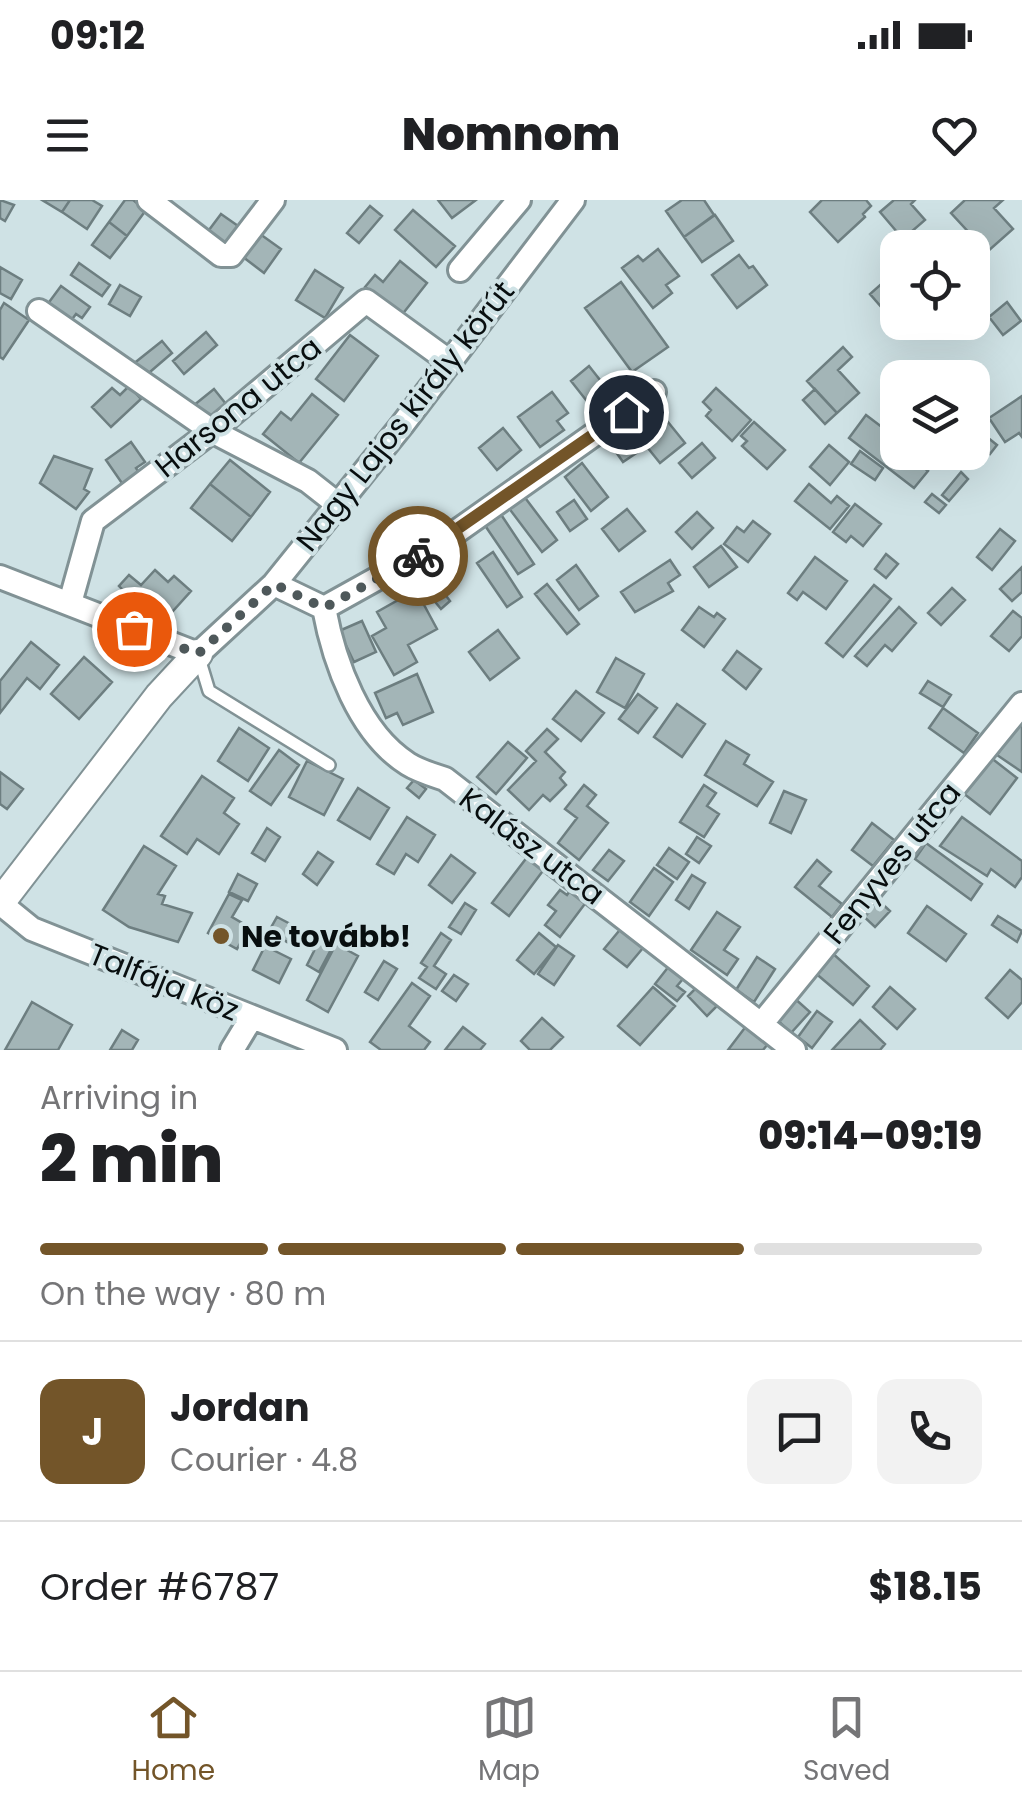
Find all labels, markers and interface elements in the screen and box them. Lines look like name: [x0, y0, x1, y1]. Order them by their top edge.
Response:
text: 09:12: [50, 9, 145, 62]
text: Nomnom: [402, 103, 620, 166]
icon: menu: [40, 108, 95, 163]
icon: heart: [927, 108, 982, 163]
map controls: [880, 230, 990, 470]
button: locate: [880, 230, 990, 340]
street label: Nagy Lajos király körút: [286, 272, 524, 560]
street label: Harsona utca: [146, 326, 330, 488]
button: layers: [880, 360, 990, 470]
pin: [584, 370, 669, 455]
icon: home: [599, 385, 654, 440]
courier: [368, 506, 468, 606]
icon: bike: [391, 529, 446, 584]
pin: [92, 587, 177, 672]
icon: bag: [107, 602, 162, 657]
street label: Fenyves utca: [813, 773, 971, 953]
street label: Kalász utca: [450, 777, 614, 915]
place label: Ne tovább!: [241, 915, 411, 958]
marker: Ne tovább!: [210, 925, 232, 947]
street label: Talfája köz: [83, 932, 245, 1032]
text: Arriving in: [40, 1075, 198, 1120]
text: 09:14–09:19: [758, 1109, 982, 1162]
text: 2 min: [40, 1114, 223, 1205]
text: On the way · 80 m: [40, 1271, 326, 1316]
button: chat: [747, 1379, 852, 1484]
button: phone: [877, 1379, 982, 1484]
text: Jordan: [170, 1381, 310, 1434]
text: J: [82, 1405, 103, 1458]
text: Courier · 4.8: [170, 1437, 358, 1482]
text: Order #6787: [40, 1560, 279, 1613]
text: $18.15: [868, 1560, 982, 1613]
tab: Home: [132, 1690, 215, 1792]
tab: Map: [478, 1690, 540, 1792]
tab: Saved: [803, 1690, 890, 1792]

